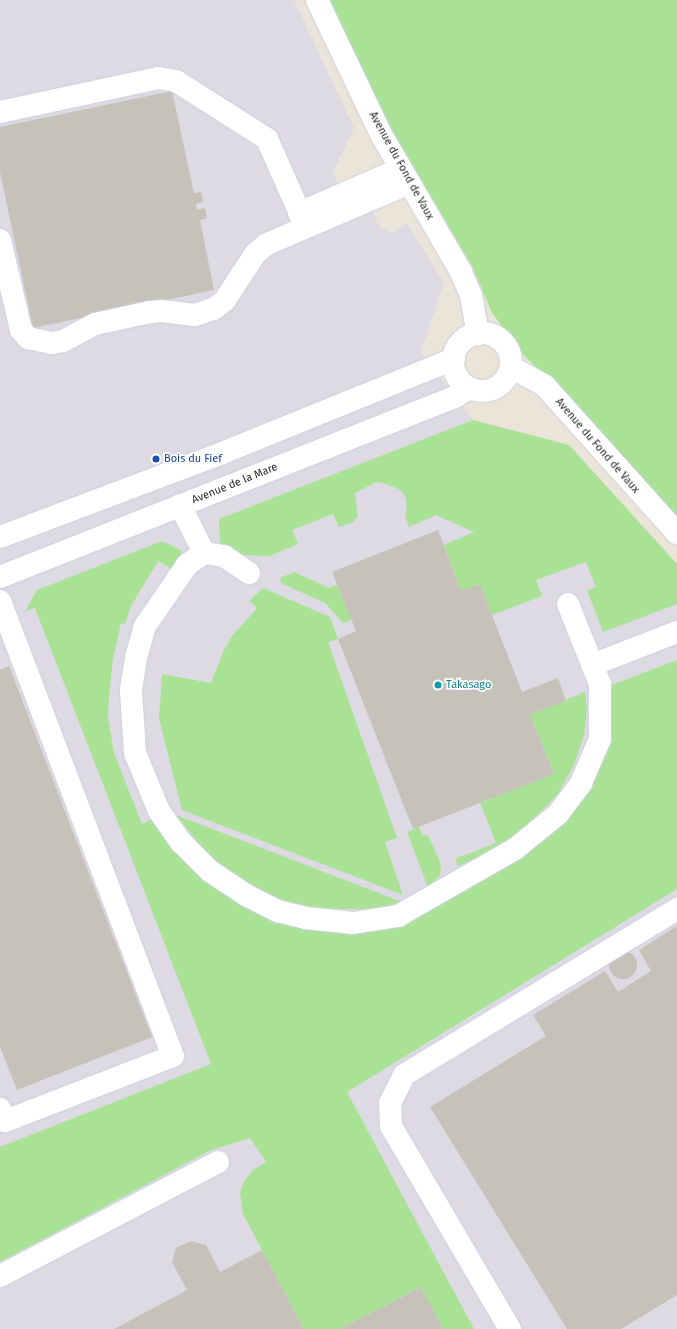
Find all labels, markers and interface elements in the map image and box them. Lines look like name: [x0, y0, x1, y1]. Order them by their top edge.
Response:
street label: Avenue du Fond de Vaux: [366, 110, 436, 222]
street label: Avenue du Fond de Vaux: [552, 396, 642, 496]
place label: Bois du Fief: [164, 452, 222, 466]
marker: Bois du Fief: [151, 454, 161, 464]
street label: Avenue de la Mare: [190, 461, 280, 507]
place label: Takasago: [446, 678, 491, 692]
marker: Takasago: [433, 680, 443, 690]

